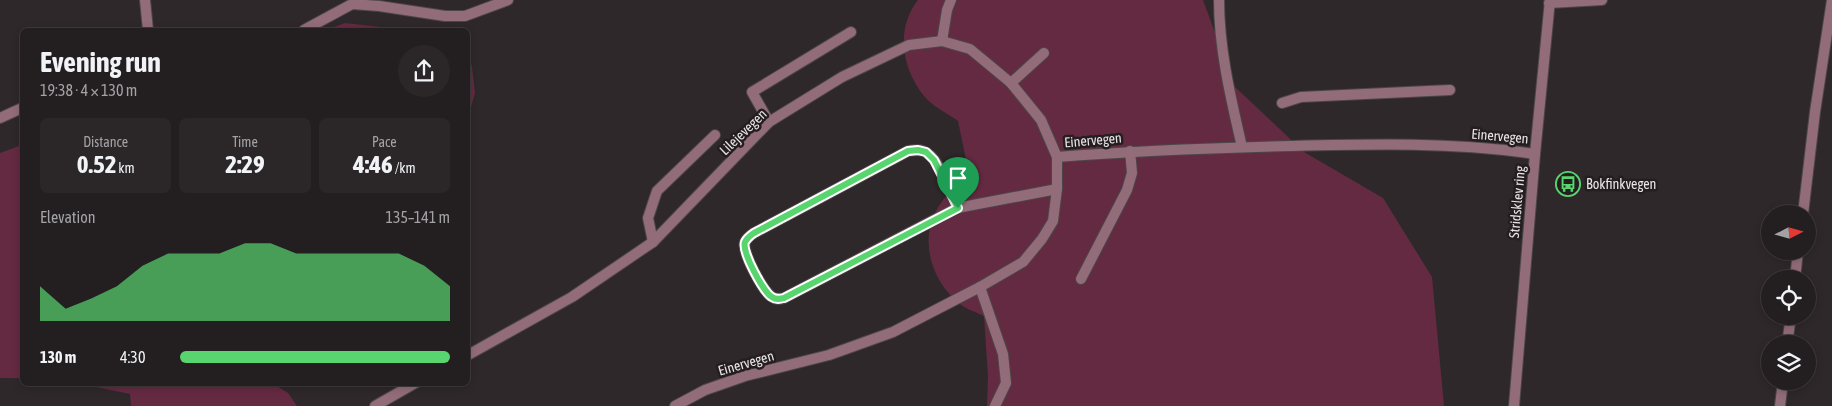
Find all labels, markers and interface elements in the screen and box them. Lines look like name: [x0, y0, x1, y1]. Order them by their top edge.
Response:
button: share: [398, 45, 450, 97]
text: Evening run: [40, 46, 161, 78]
text: 19:38 · 4 × 130 m: [40, 81, 137, 99]
street label: Lilejevegen: [716, 106, 770, 158]
street label: Einervegen: [1471, 126, 1529, 146]
street label: Einervegen: [1064, 130, 1122, 150]
text: Distance: [83, 134, 128, 150]
text: Time: [232, 134, 258, 150]
text: Pace: [372, 134, 397, 150]
text: 0.52: [77, 150, 116, 178]
text: 2:29: [225, 150, 265, 178]
text: 4:46: [353, 150, 393, 178]
pin: [937, 157, 979, 208]
text: km: [116, 160, 135, 176]
text: /km: [393, 160, 416, 176]
icon: arrive: [944, 164, 972, 192]
street label: Stridsklev ring: [1506, 165, 1528, 239]
bus stop icon: Bokfinkvegen: [1555, 171, 1581, 197]
place label: Bokfinkvegen: [1586, 176, 1656, 192]
north arrow: [1761, 205, 1816, 260]
map controls: [1761, 205, 1816, 390]
text: Elevation: [40, 208, 95, 226]
text: 135–141 m: [386, 208, 450, 226]
button: locate: [1761, 270, 1816, 325]
button: layers: [1761, 335, 1816, 390]
street label: Einervegen: [716, 347, 776, 379]
text: 130 m: [40, 348, 76, 366]
text: 4:30: [120, 348, 145, 366]

